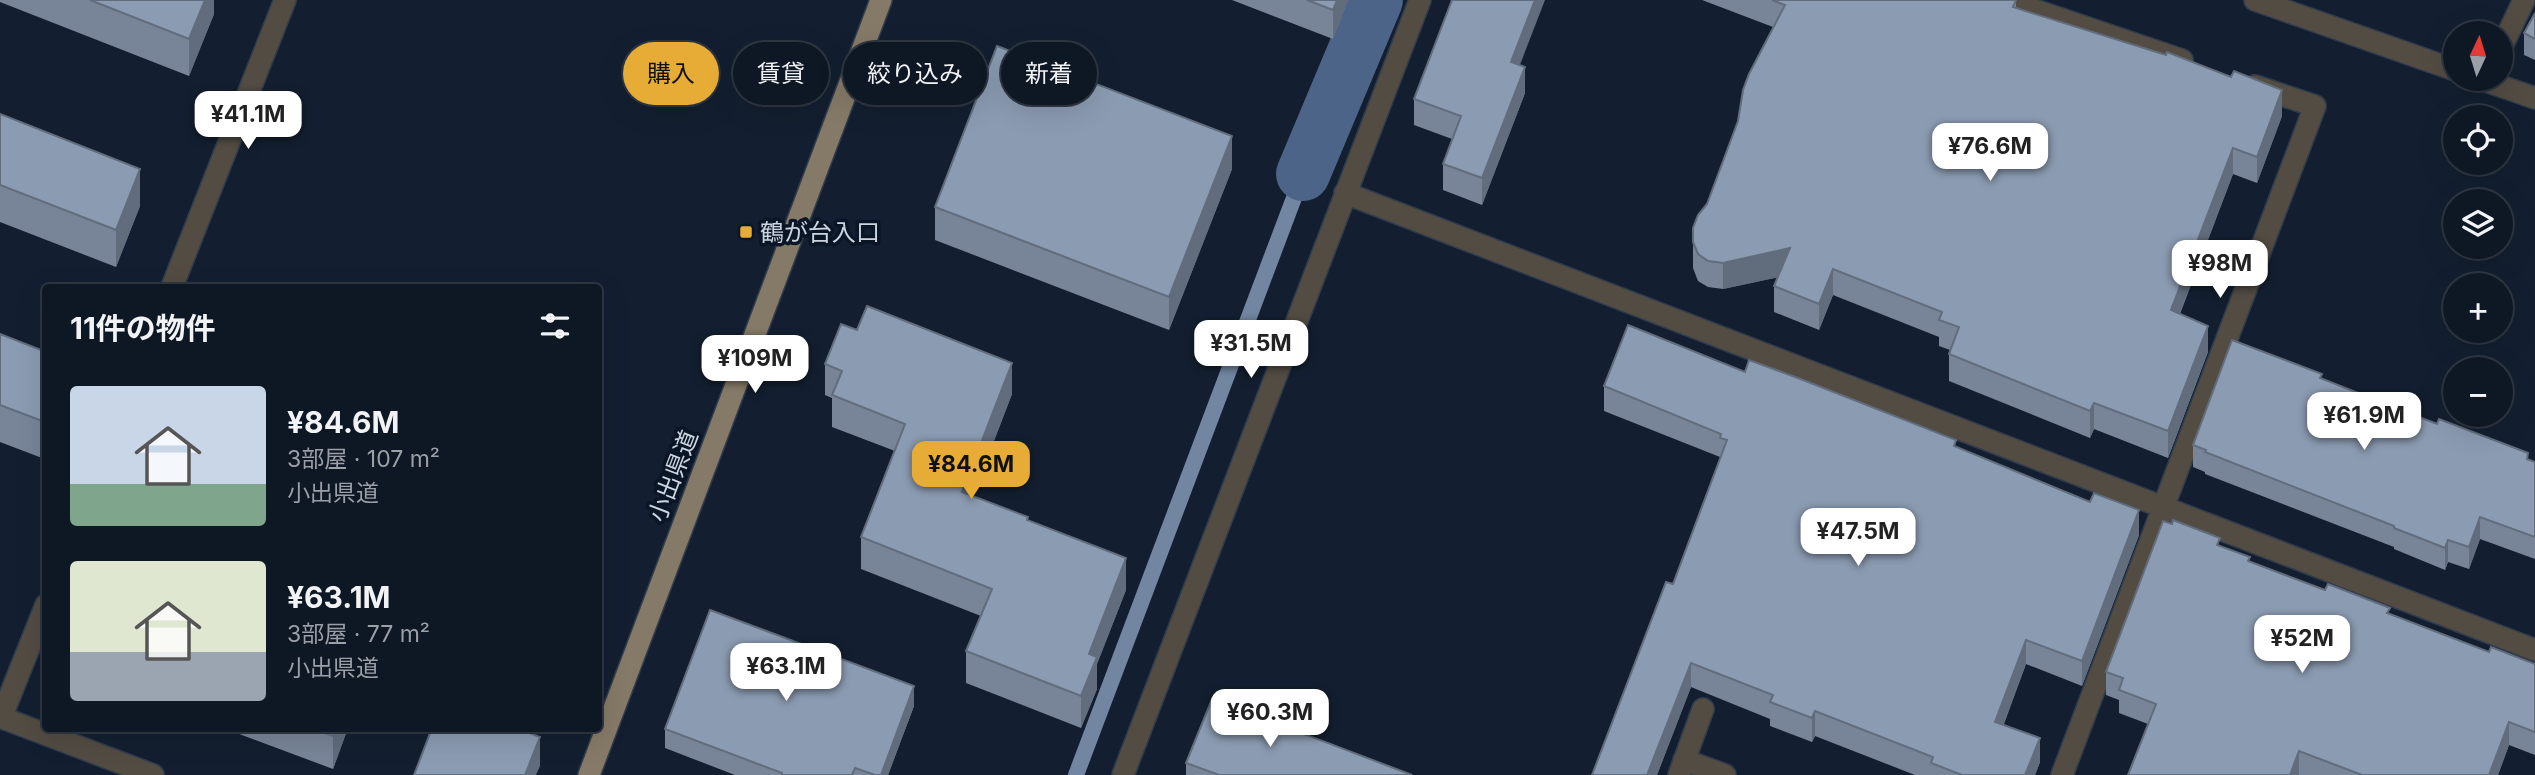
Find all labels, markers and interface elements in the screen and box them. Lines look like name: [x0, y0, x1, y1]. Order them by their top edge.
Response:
north arrow: [2443, 21, 2513, 91]
map controls: [2443, 21, 2513, 427]
chip: 購入: [623, 42, 719, 105]
chip: 賃貸: [733, 42, 829, 105]
chip: 絞り込み: [843, 42, 987, 105]
chip: 新着: [1001, 42, 1097, 105]
pin: ¥41.1M: [191, 92, 305, 151]
text: ¥41.1M: [211, 100, 285, 128]
button: locate: [2443, 105, 2513, 175]
pin: ¥76.6M: [1933, 124, 2047, 183]
text: ¥76.6M: [1948, 132, 2032, 160]
button: layers: [2443, 189, 2513, 259]
place label: 鶴が台入口: [760, 218, 880, 247]
marker: 鶴が台入口: [738, 224, 754, 240]
pin: ¥98M: [2179, 240, 2261, 300]
text: ¥98M: [2188, 249, 2252, 277]
button: +: [2443, 273, 2513, 343]
icon: filters: [536, 307, 574, 345]
text: 11件の物件: [70, 310, 216, 346]
pin: ¥31.5M: [1194, 320, 1308, 380]
text: ¥31.5M: [1210, 329, 1292, 357]
pin: ¥109M: [706, 336, 804, 395]
text: ¥109M: [718, 344, 792, 372]
button: −: [2443, 357, 2513, 427]
pin: ¥61.9M: [2307, 392, 2421, 452]
text: ¥61.9M: [2323, 401, 2405, 429]
text: ¥84.6M: [287, 404, 400, 440]
icon: home: [126, 414, 210, 498]
street label: 小出県道: [642, 426, 704, 526]
pin: ¥84.6M: [914, 442, 1028, 501]
text: 3部屋 · 107 m²: [287, 445, 440, 473]
text: ¥84.6M: [928, 450, 1014, 478]
text: 小出県道: [287, 479, 379, 507]
pin: ¥47.5M: [1801, 508, 1915, 568]
text: ¥47.5M: [1817, 517, 1899, 545]
text: ¥63.1M: [287, 579, 391, 615]
icon: home: [126, 589, 210, 673]
pin: ¥52M: [2261, 616, 2343, 675]
text: 3部屋 · 77 m²: [287, 620, 430, 648]
text: ¥52M: [2270, 624, 2334, 652]
pin: ¥63.1M: [729, 644, 843, 703]
text: ¥63.1M: [746, 652, 826, 680]
text: 小出県道: [287, 654, 379, 682]
pin: ¥60.3M: [1213, 690, 1327, 749]
text: ¥60.3M: [1227, 698, 1313, 726]

